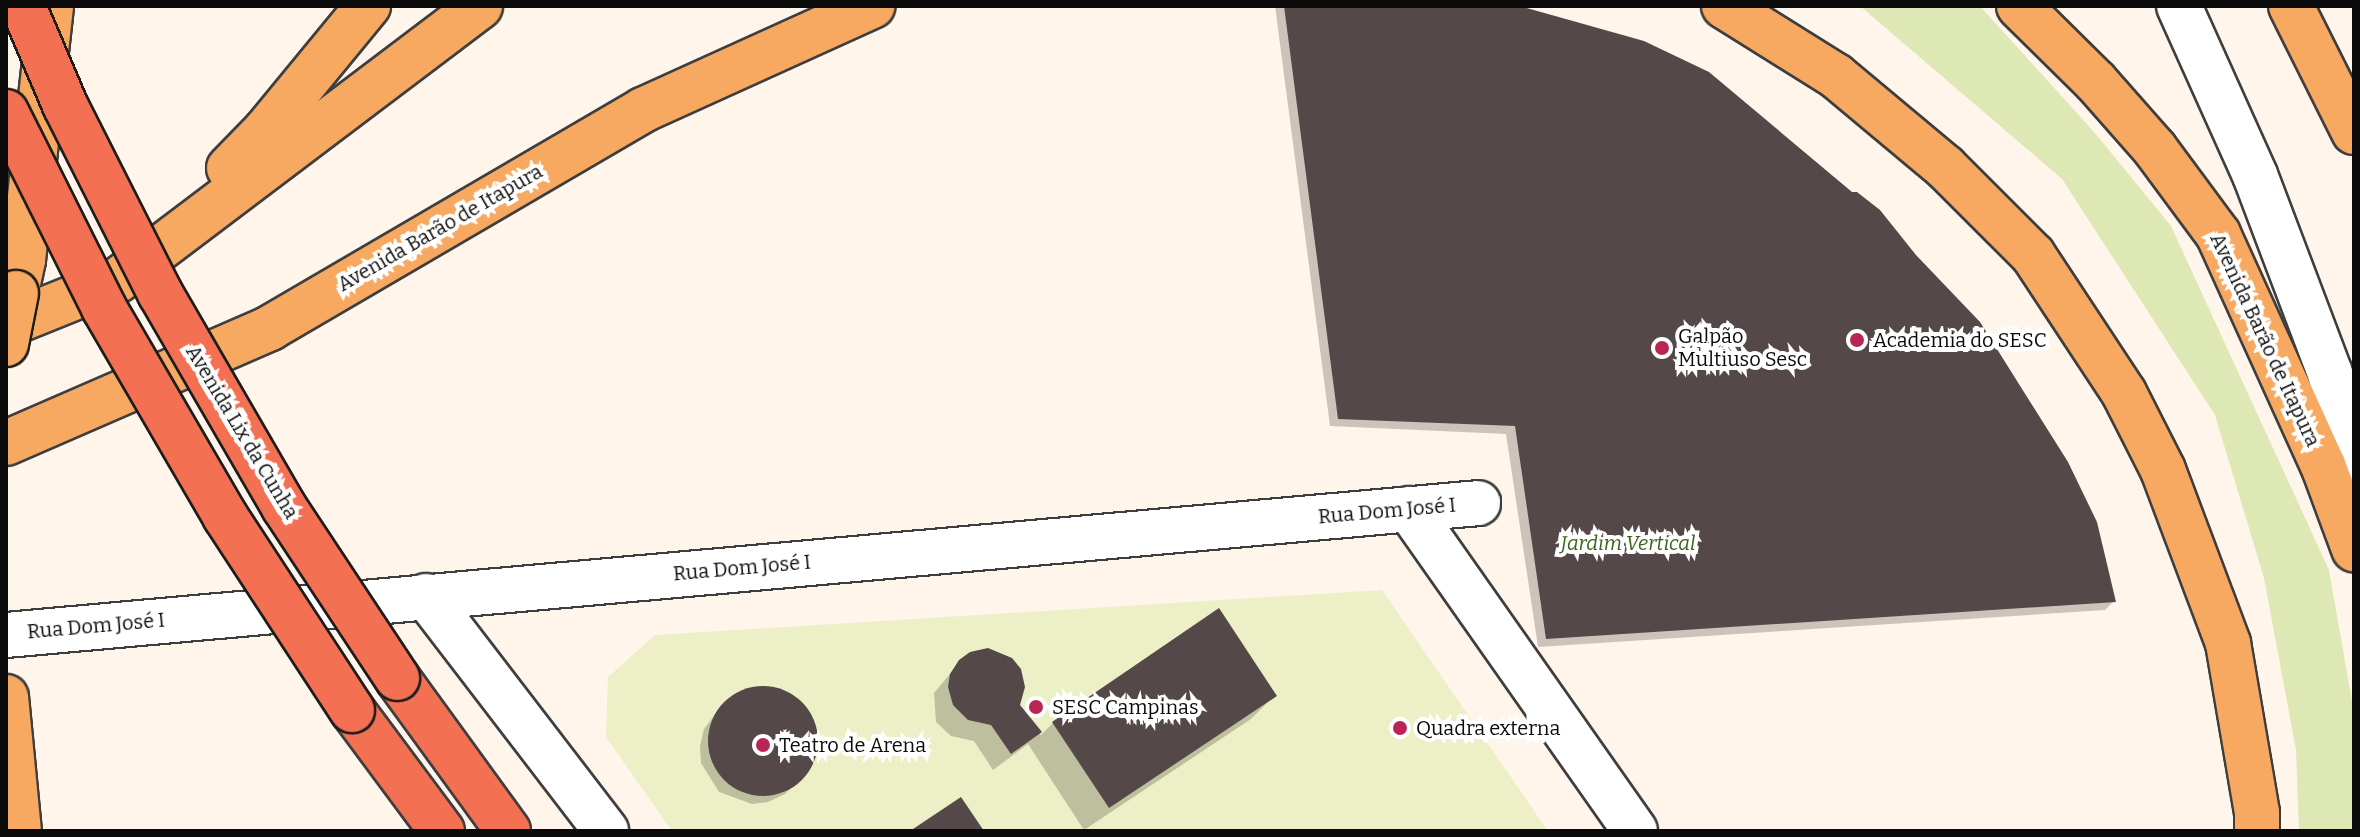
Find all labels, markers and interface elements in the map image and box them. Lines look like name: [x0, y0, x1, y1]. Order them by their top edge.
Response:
street label: Avenida Barão de Itapura: [333, 159, 547, 297]
street label: Avenida Barão de Itapura: [2205, 229, 2325, 451]
place label: Galpão Multiuso Sesc: [1678, 324, 1807, 371]
place label: Academia do SESC: [1873, 328, 2047, 352]
marker: Academia do SESC: [1848, 331, 1866, 349]
marker: Galpão Multiuso Sesc: [1653, 339, 1671, 357]
street label: Avenida Lix da Cunha: [181, 341, 303, 523]
street label: Rua Dom José I: [1317, 493, 1457, 529]
park label: Jardim Vertical: [1561, 531, 1695, 555]
street label: Rua Dom José I: [672, 550, 812, 586]
street label: Rua Dom José I: [26, 608, 166, 644]
place label: SESC Campinas: [1052, 695, 1199, 719]
marker: SESC Campinas: [1027, 698, 1045, 716]
place label: Quadra externa: [1416, 716, 1560, 740]
marker: Quadra externa: [1391, 719, 1409, 737]
place label: Teatro de Arena: [779, 733, 926, 757]
marker: Teatro de Arena: [754, 736, 772, 754]

